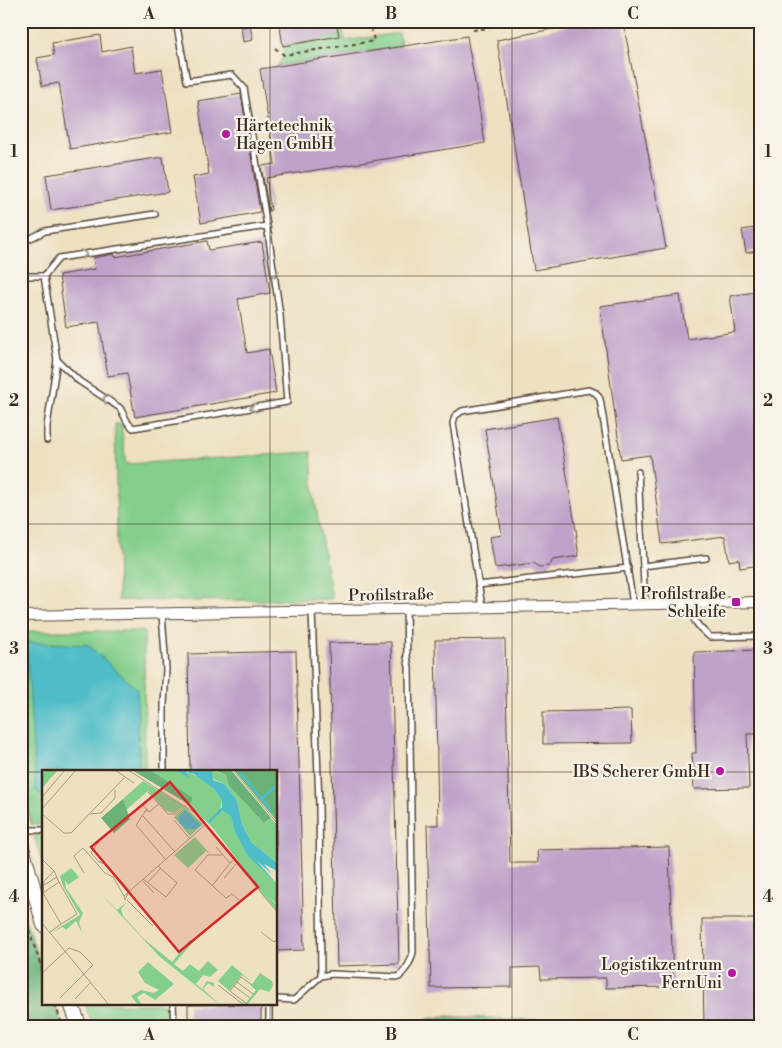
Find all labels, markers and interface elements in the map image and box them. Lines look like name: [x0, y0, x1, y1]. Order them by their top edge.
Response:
text: A: [142, 4, 155, 24]
text: B: [385, 4, 397, 24]
text: C: [627, 4, 639, 24]
place label: Härtetechnik Hagen GmbH: [236, 116, 334, 154]
marker: Härtetechnik Hagen GmbH: [220, 128, 232, 140]
text: 1: [10, 142, 18, 162]
text: 1: [764, 142, 772, 162]
one-way arrow: [79, 250, 88, 260]
one-way arrow: [268, 271, 279, 279]
text: 2: [9, 391, 19, 411]
text: 2: [763, 391, 773, 411]
one-way arrow: [102, 396, 112, 405]
one-way arrow: [249, 402, 258, 412]
street label: Profilstraße: [348, 584, 434, 606]
place label: Profilstraße Schleife: [640, 584, 726, 622]
marker: Profilstraße Schleife: [730, 596, 742, 608]
text: 3: [9, 639, 19, 659]
text: 3: [763, 639, 773, 659]
place label: IBS Scherer GmbH: [573, 762, 710, 782]
marker: IBS Scherer GmbH: [714, 765, 726, 777]
inset map: [42, 770, 278, 1006]
text: 4: [9, 887, 20, 907]
text: 4: [763, 887, 774, 907]
place label: Logistikzentrum FernUni: [601, 955, 722, 993]
marker: Logistikzentrum FernUni: [726, 967, 738, 979]
text: A: [142, 1025, 155, 1045]
text: B: [385, 1025, 397, 1045]
text: C: [627, 1025, 639, 1045]

